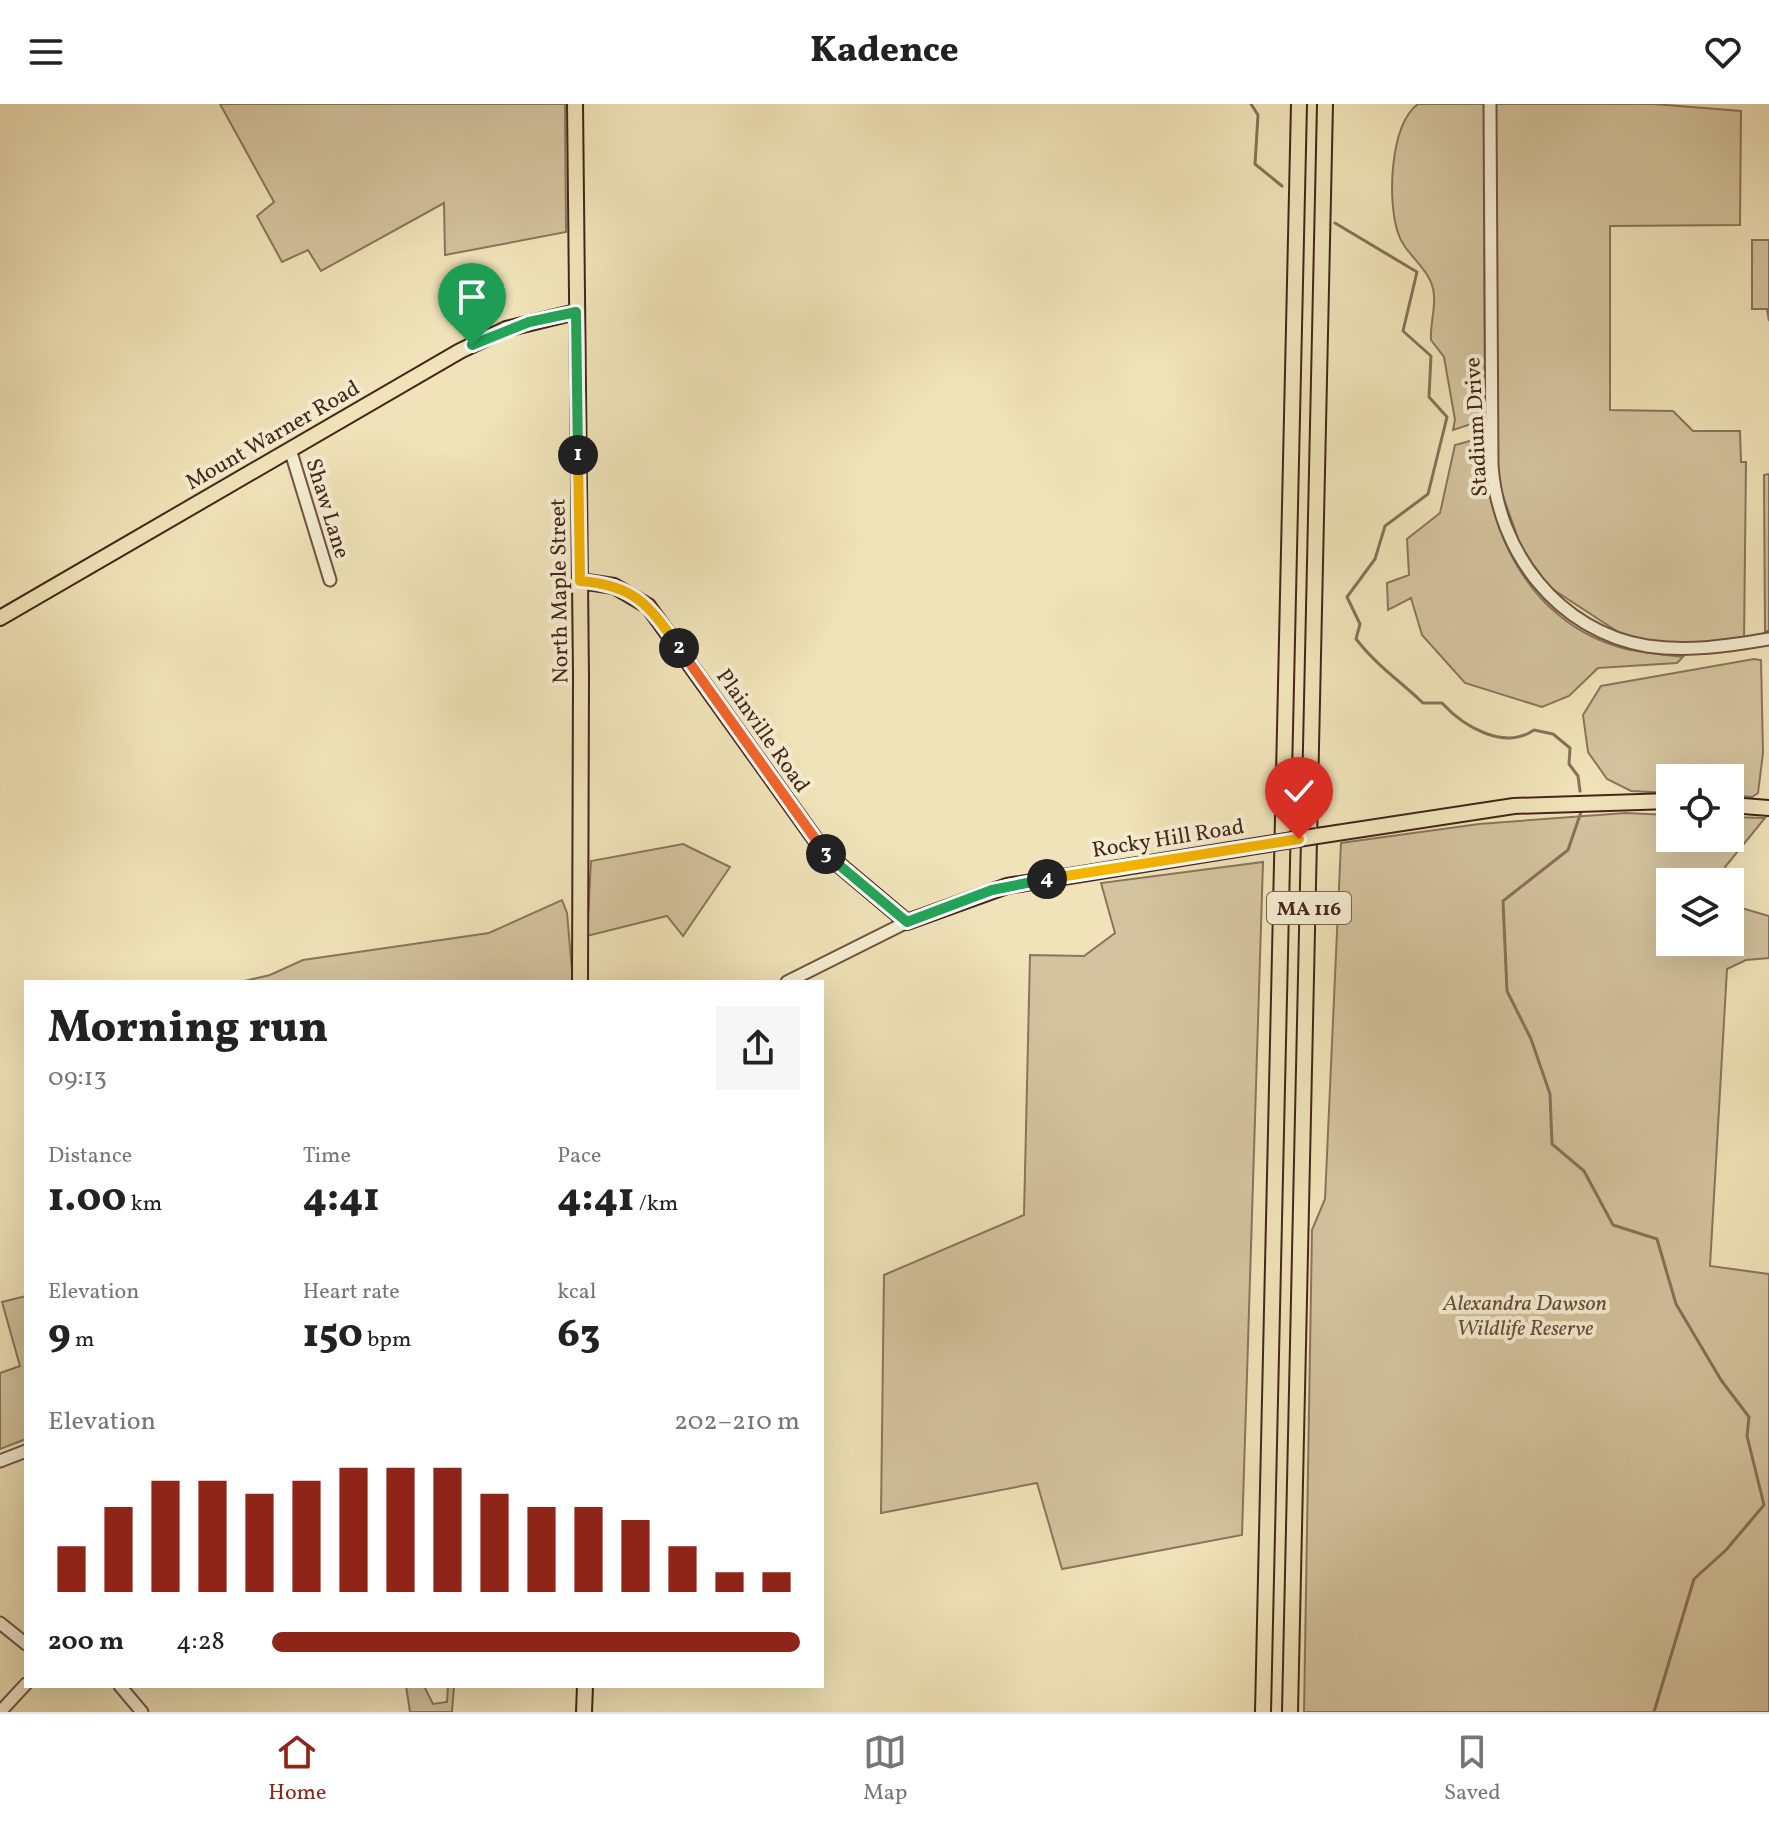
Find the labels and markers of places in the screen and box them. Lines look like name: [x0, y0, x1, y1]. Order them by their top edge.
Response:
pin: [438, 263, 506, 345]
pin: 1: [558, 435, 598, 475]
pin: 2: [659, 628, 699, 668]
pin: [1265, 757, 1333, 839]
pin: 3: [806, 834, 846, 874]
pin: 4: [1027, 859, 1067, 899]

